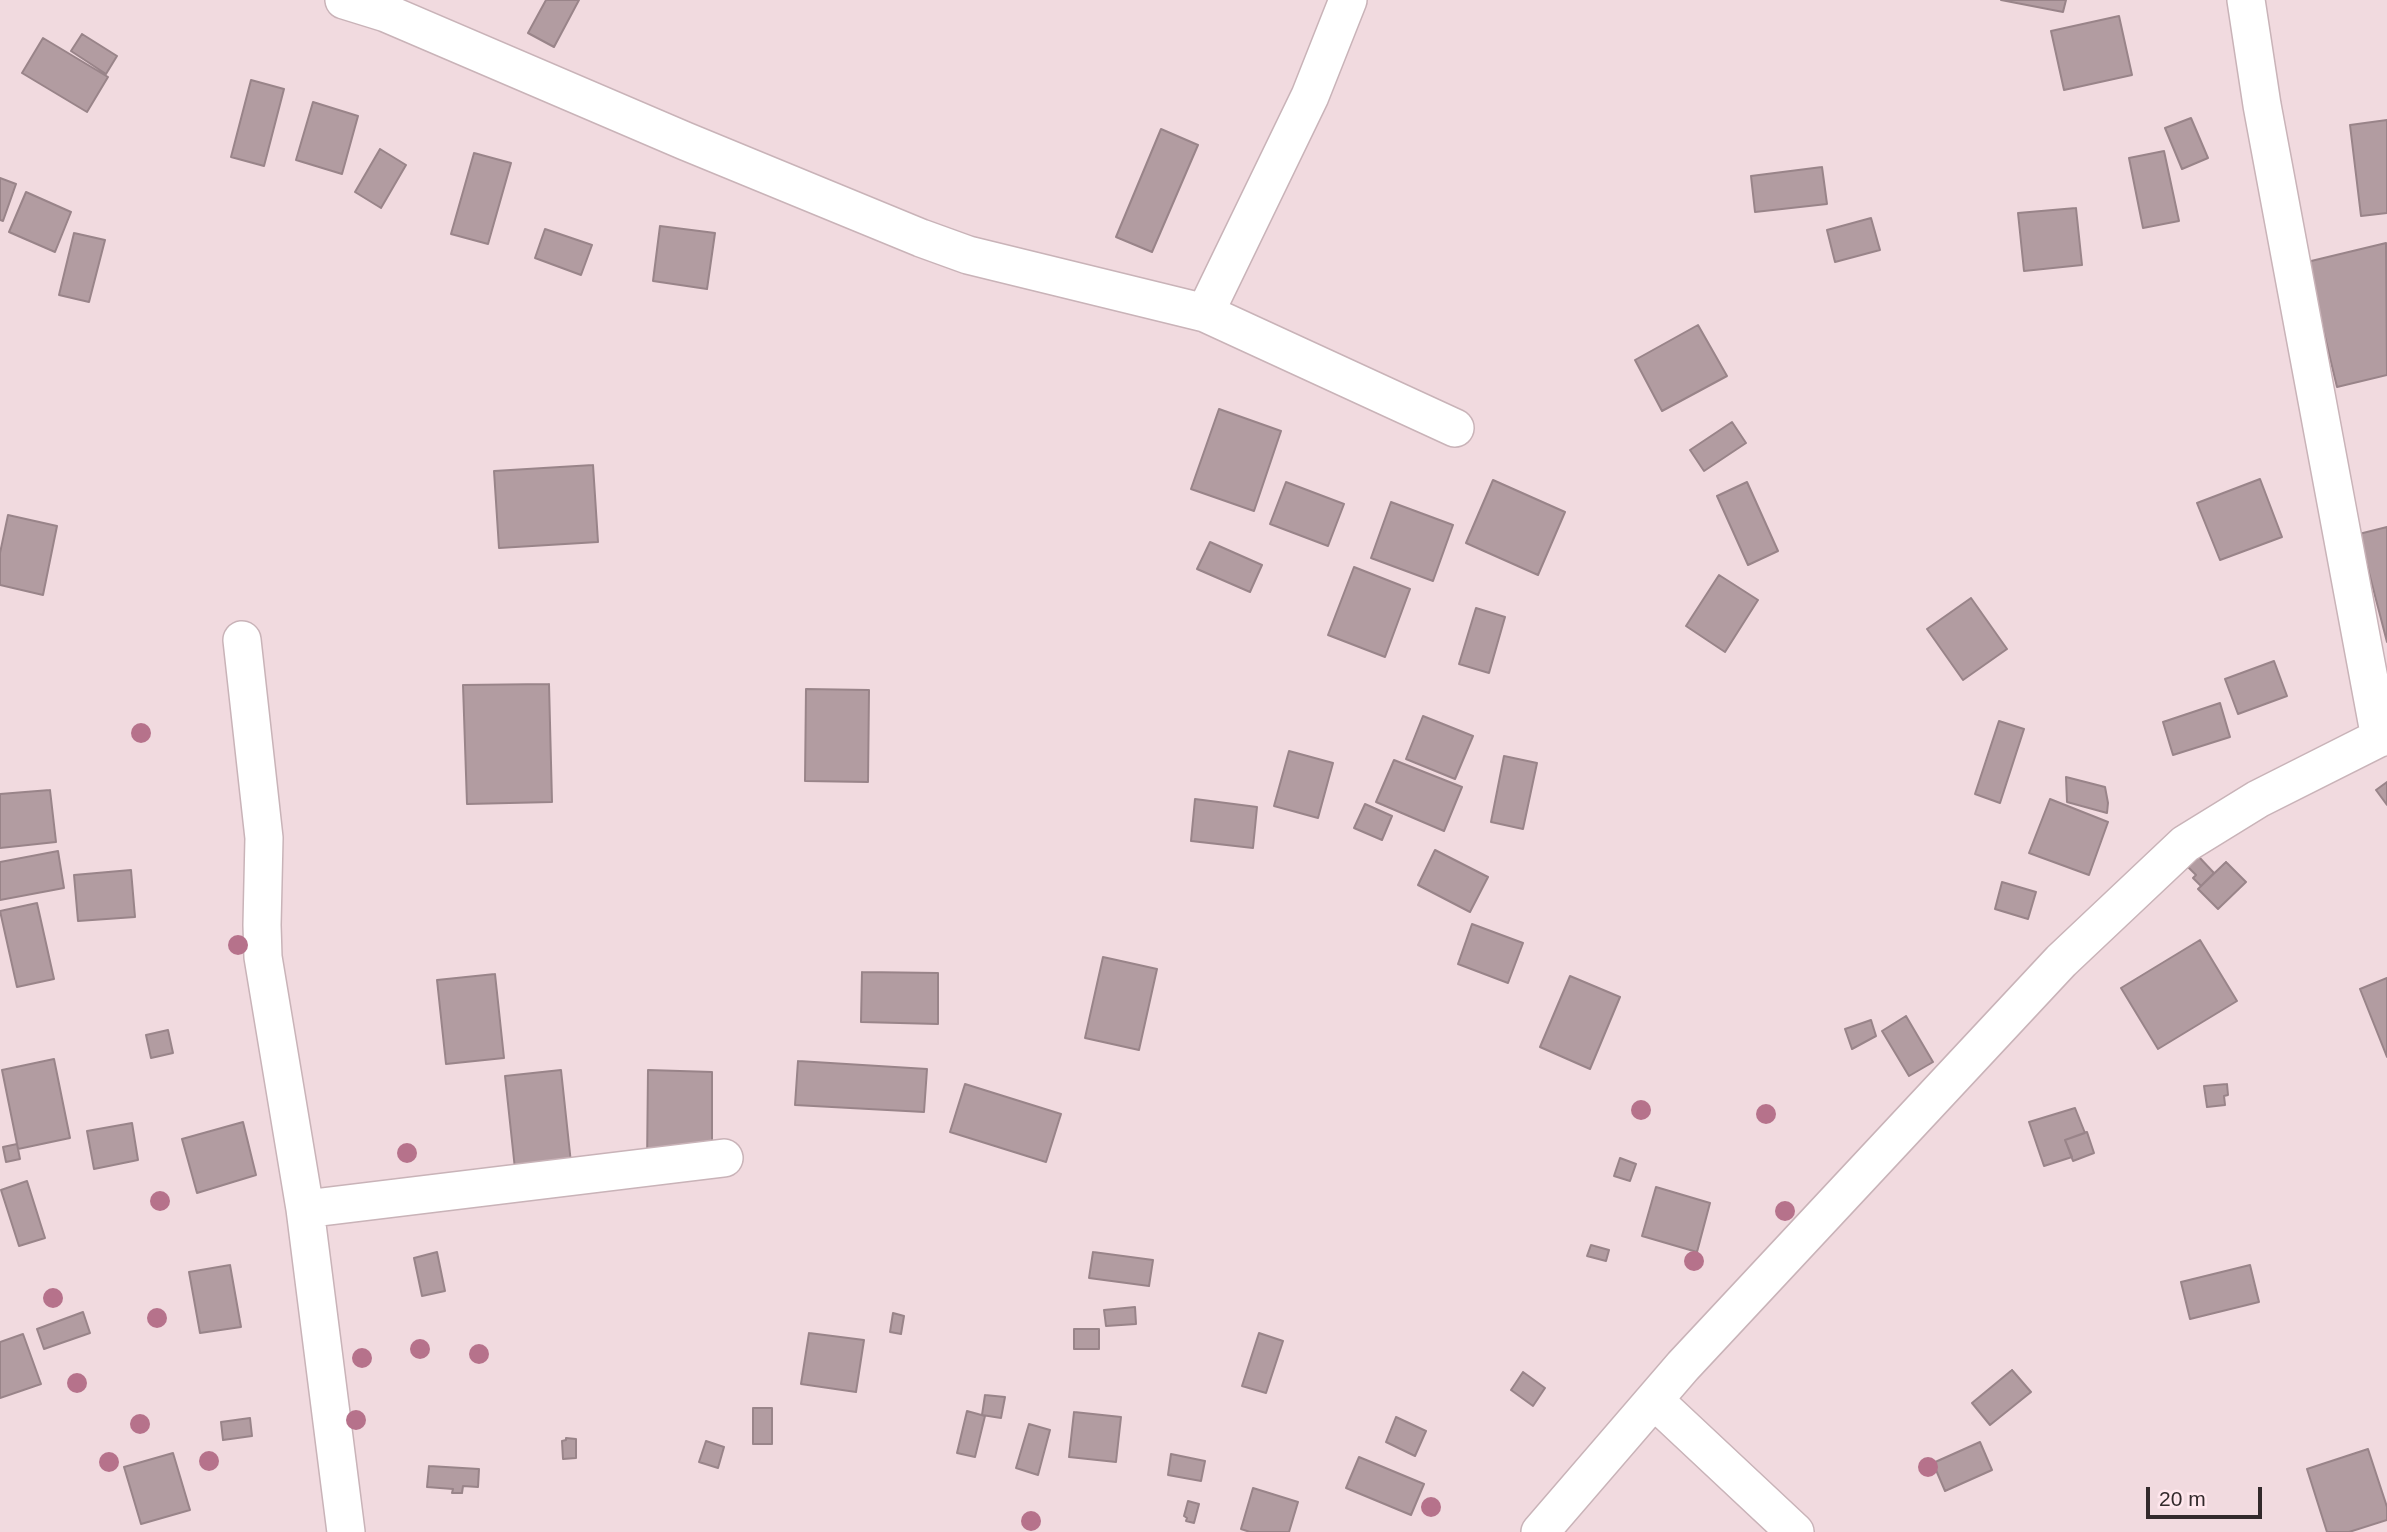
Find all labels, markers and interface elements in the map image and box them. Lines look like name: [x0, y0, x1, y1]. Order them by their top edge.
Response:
scale bar: [2149, 1472, 2264, 1516]
text: 20 m: [2159, 1487, 2206, 1510]

